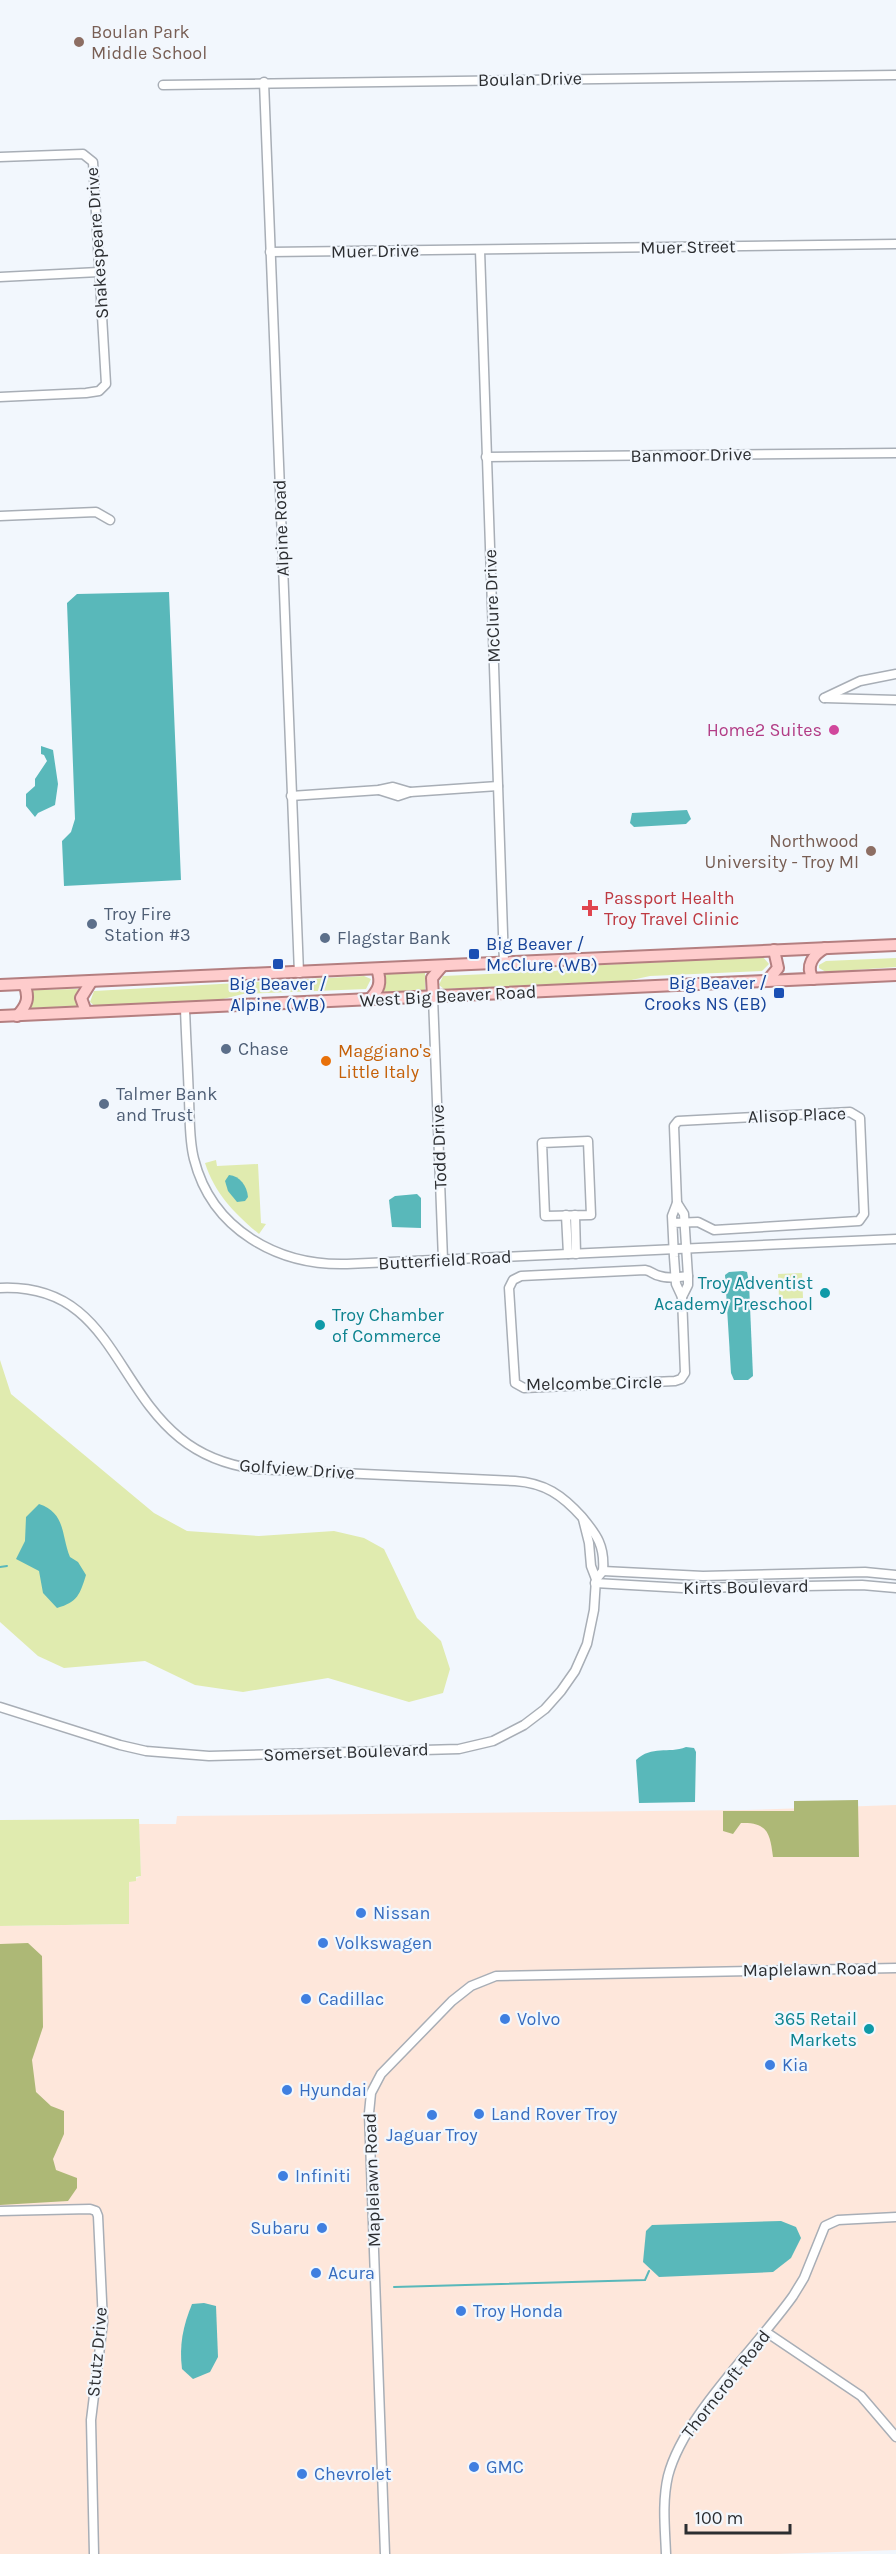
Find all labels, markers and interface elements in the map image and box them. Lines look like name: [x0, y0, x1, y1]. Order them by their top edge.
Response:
place label: Boulan Park Middle School: [91, 21, 207, 64]
marker: Boulan Park Middle School: [72, 35, 86, 49]
street label: Boulan Drive: [478, 67, 582, 91]
street label: Shakespeare Drive: [81, 166, 113, 320]
street label: Muer Street: [640, 235, 736, 259]
street label: Muer Drive: [331, 239, 419, 263]
street label: Banmoor Drive: [630, 443, 752, 467]
street label: Alpine Road: [268, 479, 294, 577]
street label: McClure Drive: [479, 549, 505, 663]
place label: Home2 Suites: [707, 719, 822, 741]
marker: Home2 Suites: [827, 723, 841, 737]
place label: Northwood University - Troy MI: [704, 830, 859, 873]
marker: Northwood University - Troy MI: [864, 844, 878, 858]
place label: Passport Health Troy Travel Clinic: [604, 887, 739, 930]
marker: Passport Health Troy Travel Clinic: [581, 899, 599, 917]
place label: Troy Fire Station #3: [104, 903, 191, 946]
marker: Troy Fire Station #3: [85, 917, 99, 931]
place label: Flagstar Bank: [337, 927, 451, 949]
marker: Flagstar Bank: [318, 931, 332, 945]
place label: Big Beaver / McClure (WB): [486, 933, 598, 976]
marker: Big Beaver / McClure (WB): [467, 947, 481, 961]
marker: Big Beaver / Alpine (WB): [271, 957, 285, 971]
place label: Big Beaver / Crooks NS (EB): [644, 972, 767, 1015]
place label: Big Beaver / Alpine (WB): [229, 973, 327, 1016]
street label: West Big Beaver Road: [359, 980, 537, 1012]
marker: Big Beaver / Crooks NS (EB): [772, 986, 786, 1000]
place label: Chase: [238, 1038, 289, 1060]
place label: Maggiano's Little Italy: [338, 1040, 431, 1083]
marker: Chase: [219, 1042, 233, 1056]
marker: Maggiano's Little Italy: [319, 1054, 333, 1068]
place label: Talmer Bank and Trust: [116, 1083, 217, 1126]
marker: Talmer Bank and Trust: [97, 1097, 111, 1111]
street label: Alisop Place: [748, 1102, 846, 1128]
street label: Todd Drive: [427, 1104, 451, 1190]
street label: Butterfield Road: [378, 1246, 512, 1274]
place label: Troy Adventist Academy Preschool: [654, 1272, 813, 1315]
marker: Troy Adventist Academy Preschool: [818, 1286, 832, 1300]
place label: Troy Chamber of Commerce: [332, 1304, 444, 1347]
marker: Troy Chamber of Commerce: [313, 1318, 327, 1332]
street label: Melcombe Circle: [526, 1371, 662, 1395]
street label: Golfview Drive: [239, 1454, 355, 1484]
street label: Kirts Boulevard: [683, 1575, 809, 1599]
street label: Somerset Boulevard: [263, 1738, 429, 1766]
place label: Nissan: [373, 1902, 430, 1924]
marker: Nissan: [354, 1906, 368, 1920]
place label: Volkswagen: [335, 1932, 432, 1954]
marker: Volkswagen: [316, 1936, 330, 1950]
street label: Maplelawn Road: [743, 1957, 877, 1981]
place label: Cadillac: [318, 1988, 384, 2010]
marker: Cadillac: [299, 1992, 313, 2006]
place label: Volvo: [517, 2008, 560, 2030]
place label: 365 Retail Markets: [774, 2008, 857, 2051]
marker: Volvo: [498, 2012, 512, 2026]
marker: 365 Retail Markets: [862, 2022, 876, 2036]
place label: Kia: [782, 2054, 808, 2076]
marker: Kia: [763, 2058, 777, 2072]
place label: Hyundai: [299, 2079, 367, 2101]
marker: Hyundai: [280, 2083, 294, 2097]
place label: Land Rover Troy: [491, 2103, 618, 2125]
marker: Land Rover Troy: [472, 2107, 486, 2121]
marker: Jaguar Troy: [425, 2108, 439, 2122]
street label: Maplelawn Road: [359, 2112, 385, 2248]
place label: Jaguar Troy: [386, 2124, 478, 2146]
place label: Infiniti: [295, 2165, 351, 2187]
marker: Infiniti: [276, 2169, 290, 2183]
place label: Subaru: [250, 2217, 310, 2239]
marker: Subaru: [315, 2221, 329, 2235]
place label: Acura: [328, 2262, 375, 2284]
marker: Acura: [309, 2266, 323, 2280]
place label: Troy Honda: [473, 2300, 563, 2322]
marker: Troy Honda: [454, 2304, 468, 2318]
street label: Stutz Drive: [82, 2306, 112, 2398]
street label: Thorncroft Road: [677, 2325, 775, 2443]
place label: GMC: [486, 2456, 524, 2478]
marker: GMC: [467, 2460, 481, 2474]
place label: Chevrolet: [314, 2463, 392, 2485]
marker: Chevrolet: [295, 2467, 309, 2481]
scale bar: [686, 2497, 790, 2535]
text: 100 m: [695, 2507, 743, 2529]

